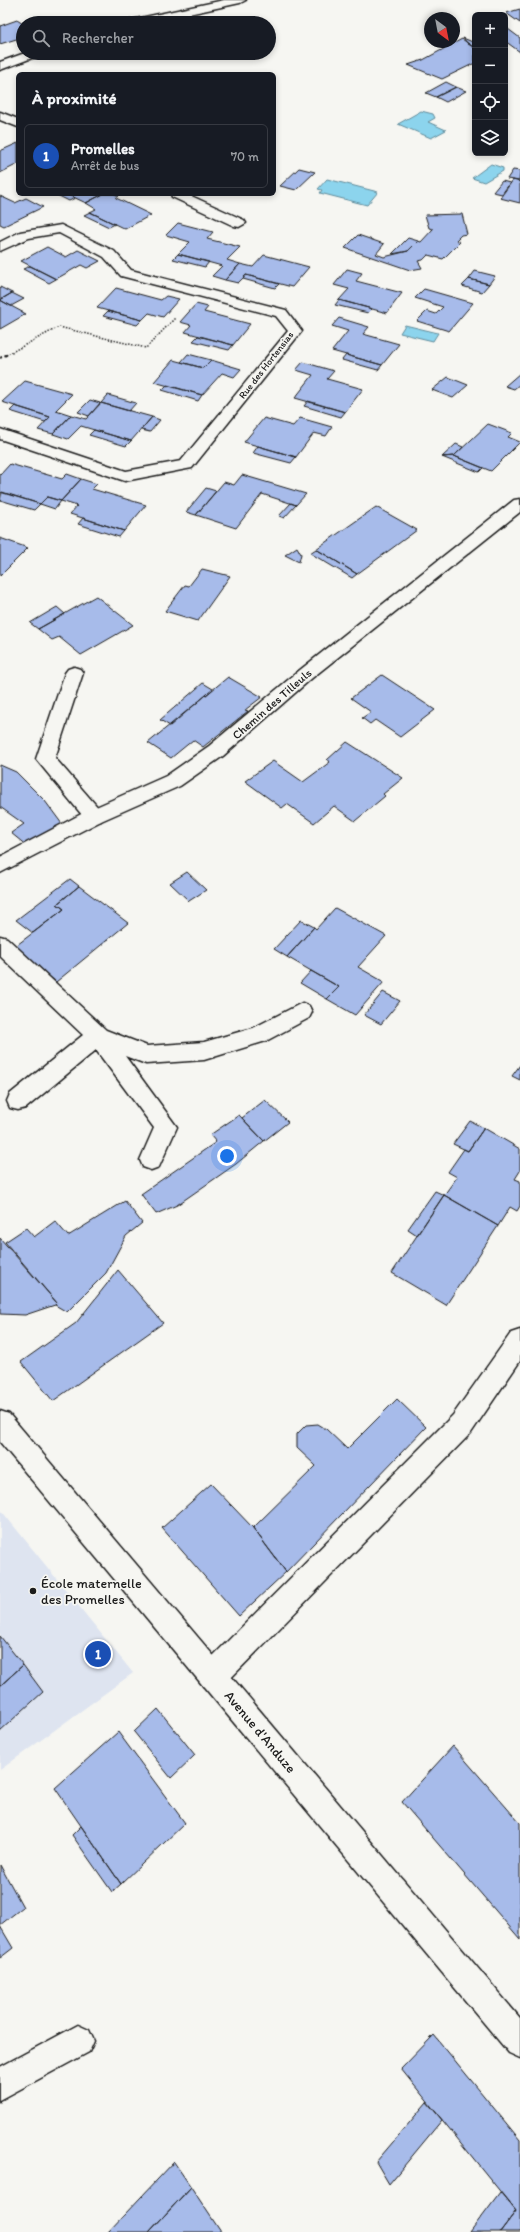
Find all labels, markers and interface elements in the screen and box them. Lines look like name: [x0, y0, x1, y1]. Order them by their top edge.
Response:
north arrow: [424, 12, 460, 48]
map controls: [472, 12, 508, 156]
button: +: [472, 12, 508, 48]
search box: [16, 16, 276, 60]
icon: search: [30, 27, 52, 49]
text: Rechercher: [62, 29, 134, 47]
button: −: [472, 48, 508, 84]
button: locate: [472, 84, 508, 120]
text: À proximité: [32, 88, 117, 108]
button: layers: [472, 120, 508, 156]
text: Promelles: [71, 140, 135, 158]
text: 1: [43, 149, 49, 164]
text: 70 m: [231, 149, 259, 164]
text: Arrêt de bus: [71, 158, 139, 173]
street label: Rue des Hortensias: [236, 328, 297, 401]
street label: Chemin des Tilleuls: [230, 666, 314, 742]
your location: [217, 1146, 237, 1166]
place label: École maternelle des Promelles: [41, 1575, 142, 1608]
marker: École maternelle des Promelles: [28, 1586, 38, 1596]
pin: 1: [85, 1639, 111, 1669]
street label: Avenue d'Anduze: [221, 1687, 300, 1777]

